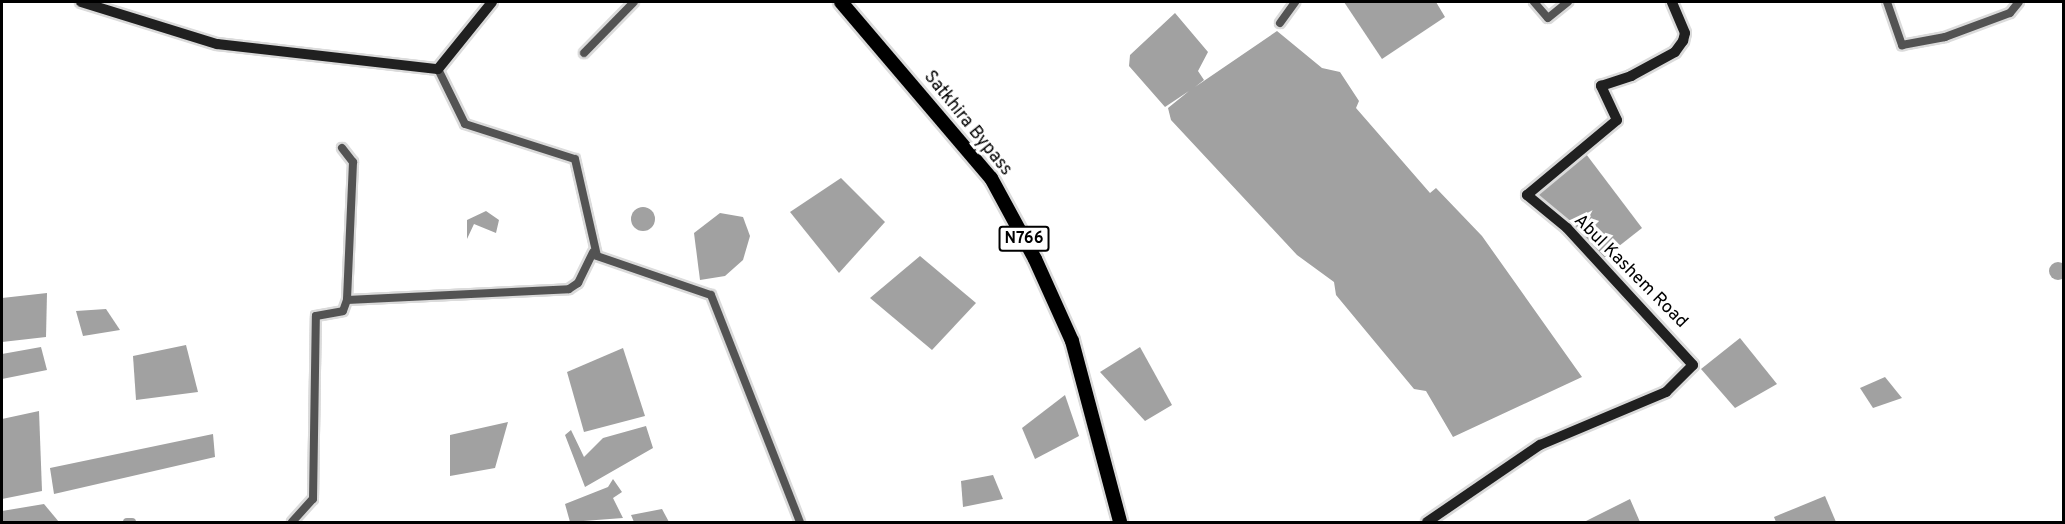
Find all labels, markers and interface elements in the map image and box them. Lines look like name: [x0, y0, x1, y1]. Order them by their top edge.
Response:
street label: Satkhira Bypass: [918, 67, 1016, 181]
street label: Abul Kashem Road: [1568, 210, 1692, 334]
road number: N766: [998, 226, 1050, 252]

